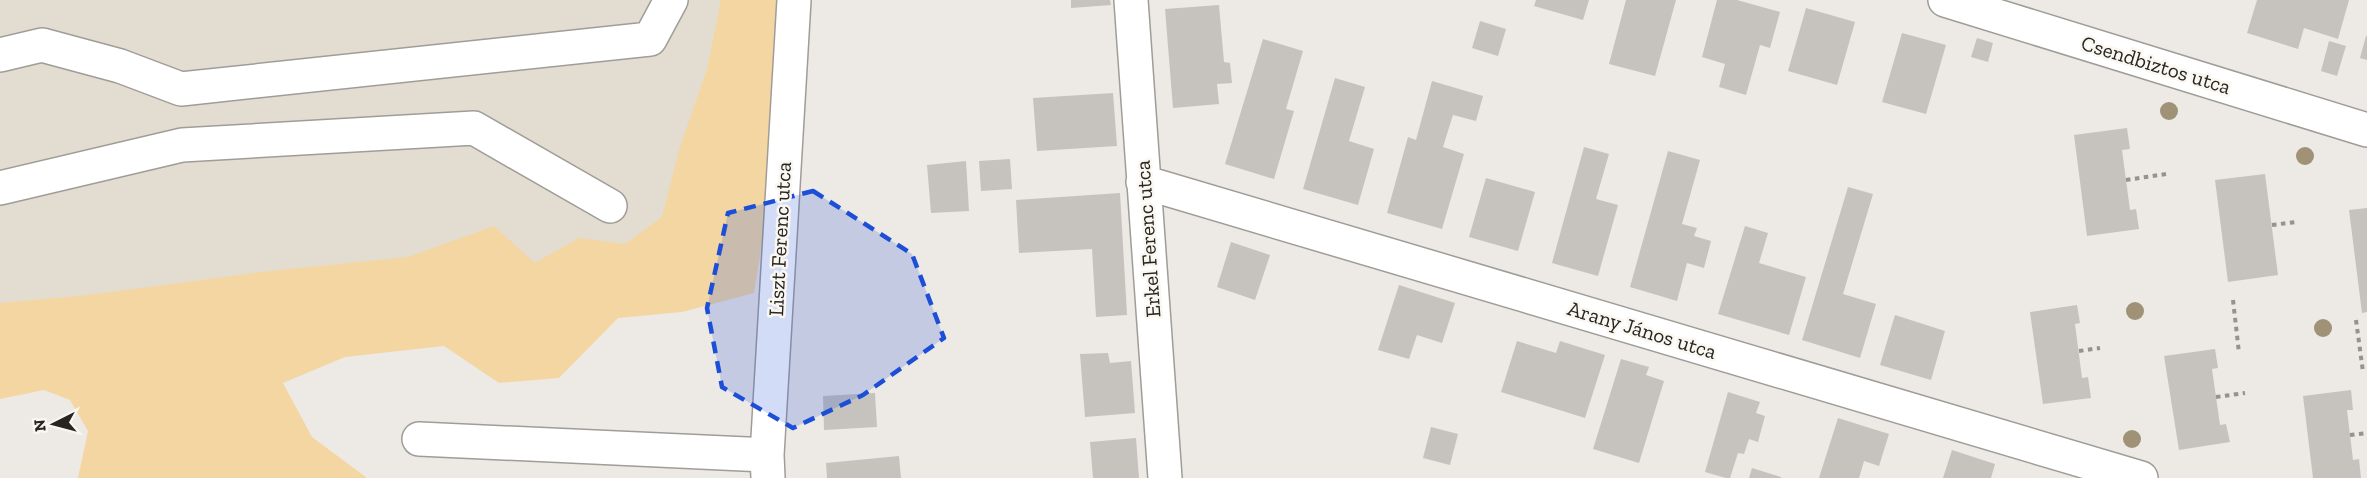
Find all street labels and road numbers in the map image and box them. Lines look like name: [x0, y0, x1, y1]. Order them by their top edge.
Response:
street label: Csendbiztos utca: [2078, 30, 2234, 99]
street label: Erkel Ferenc utca: [1130, 160, 1165, 319]
street label: Liszt Ferenc utca: [763, 161, 796, 317]
street label: Arany János utca: [1565, 295, 1719, 364]

